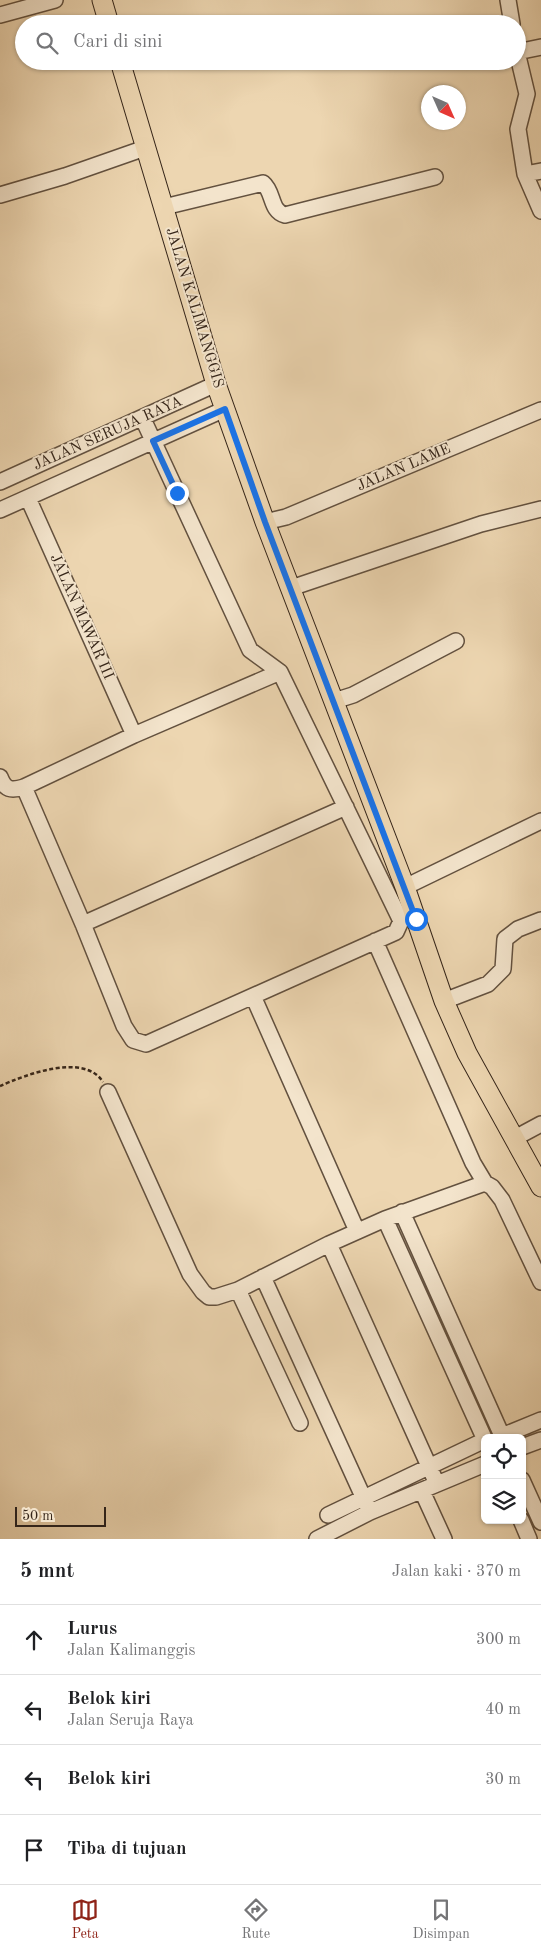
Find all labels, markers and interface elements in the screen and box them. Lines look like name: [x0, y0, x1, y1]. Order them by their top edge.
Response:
search box: [15, 15, 526, 70]
icon: search: [33, 29, 61, 57]
text: Cari di sini: [73, 33, 163, 52]
north arrow: [421, 85, 466, 130]
street label: JALAN KALIMANGGIS: [162, 226, 226, 390]
street label: JALAN SERUJA RAYA: [31, 394, 185, 474]
street label: JALAN LAME: [355, 442, 453, 494]
route end: [166, 482, 189, 505]
street label: JALAN MAWAR III: [47, 552, 115, 682]
route start: [405, 908, 428, 931]
map controls: [481, 1434, 526, 1524]
button: locate: [481, 1434, 526, 1479]
button: layers: [481, 1479, 526, 1524]
scale bar: [15, 1504, 106, 1527]
text: 50 m: [22, 1509, 53, 1523]
text: 5 mnt: [20, 1561, 74, 1582]
text: Jalan kaki · 370 m: [392, 1564, 521, 1580]
text: Lurus: [67, 1620, 117, 1639]
icon: ahead: [20, 1626, 48, 1654]
text: 300 m: [476, 1632, 521, 1648]
text: Jalan Kalimanggis: [67, 1643, 195, 1659]
text: Belok kiri: [67, 1690, 151, 1709]
icon: left: [20, 1696, 48, 1724]
text: 40 m: [485, 1702, 521, 1718]
text: Jalan Seruja Raya: [67, 1713, 194, 1729]
icon: left: [20, 1766, 48, 1794]
text: Belok kiri: [67, 1770, 151, 1789]
text: 30 m: [485, 1772, 521, 1788]
icon: arrive: [20, 1836, 48, 1864]
text: Tiba di tujuan: [67, 1840, 187, 1859]
tab: Peta: [71, 1896, 99, 1943]
tab: Rute: [241, 1896, 270, 1943]
tab: Disimpan: [412, 1896, 470, 1943]

